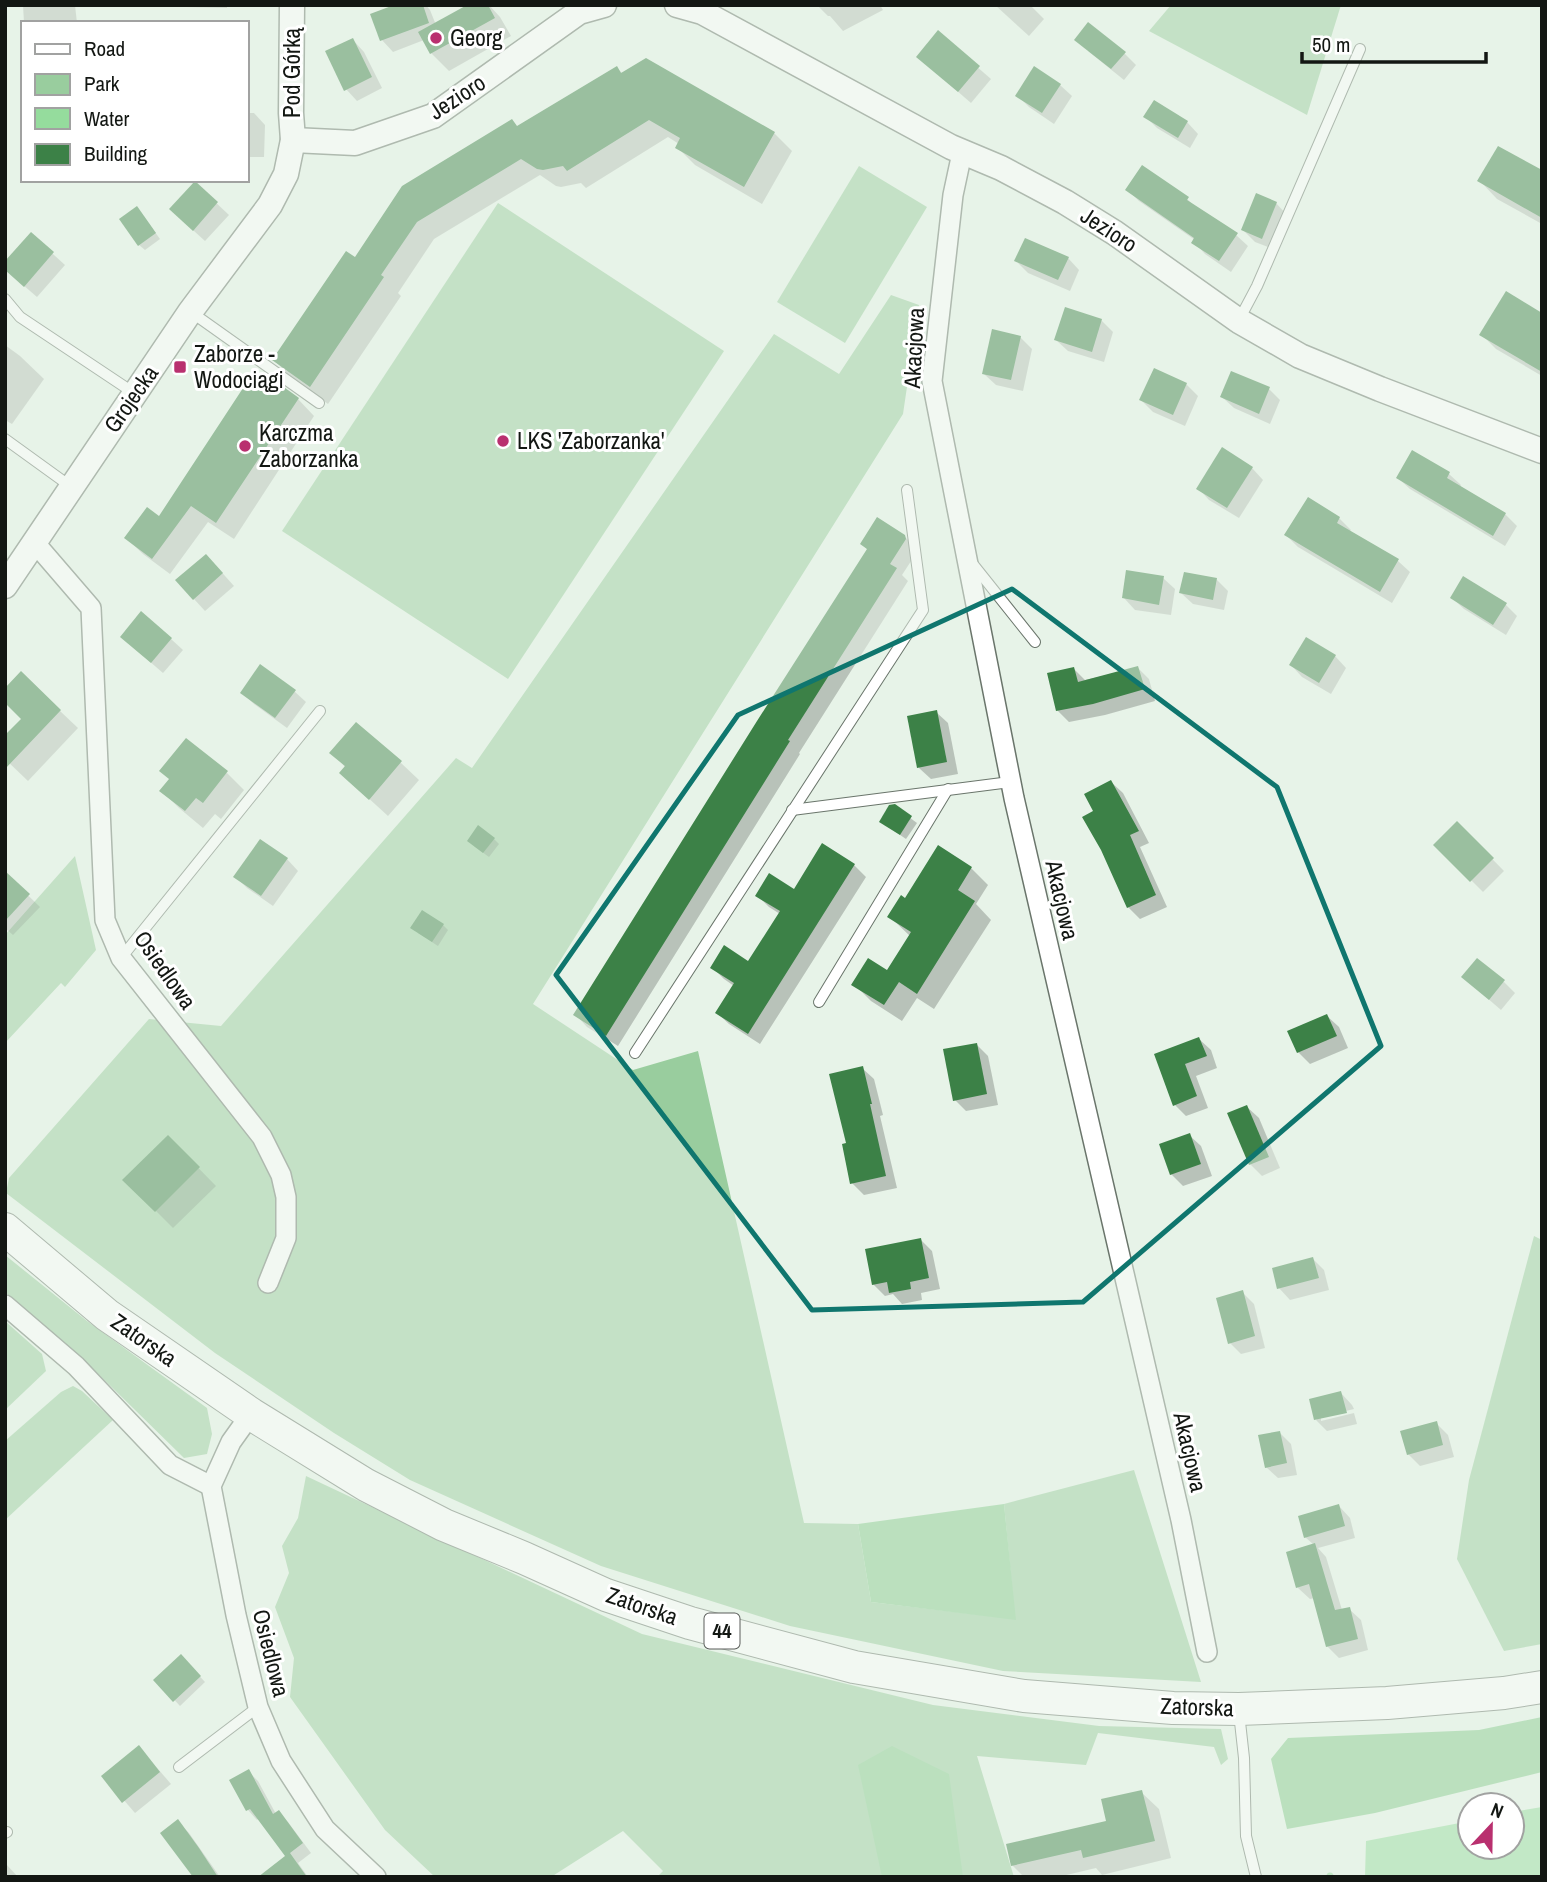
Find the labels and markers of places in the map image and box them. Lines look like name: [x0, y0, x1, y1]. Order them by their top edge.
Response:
place label: Georg: [450, 22, 503, 53]
marker: Georg: [428, 30, 444, 46]
place label: Zaborze - Wodociągi: [194, 338, 284, 395]
marker: Zaborze - Wodociągi: [172, 359, 188, 375]
place label: Karczma Zaborzanka: [259, 417, 359, 474]
place label: LKS 'Zaborzanka': [517, 425, 665, 456]
marker: LKS 'Zaborzanka': [495, 433, 511, 449]
marker: Karczma Zaborzanka: [237, 438, 253, 454]

